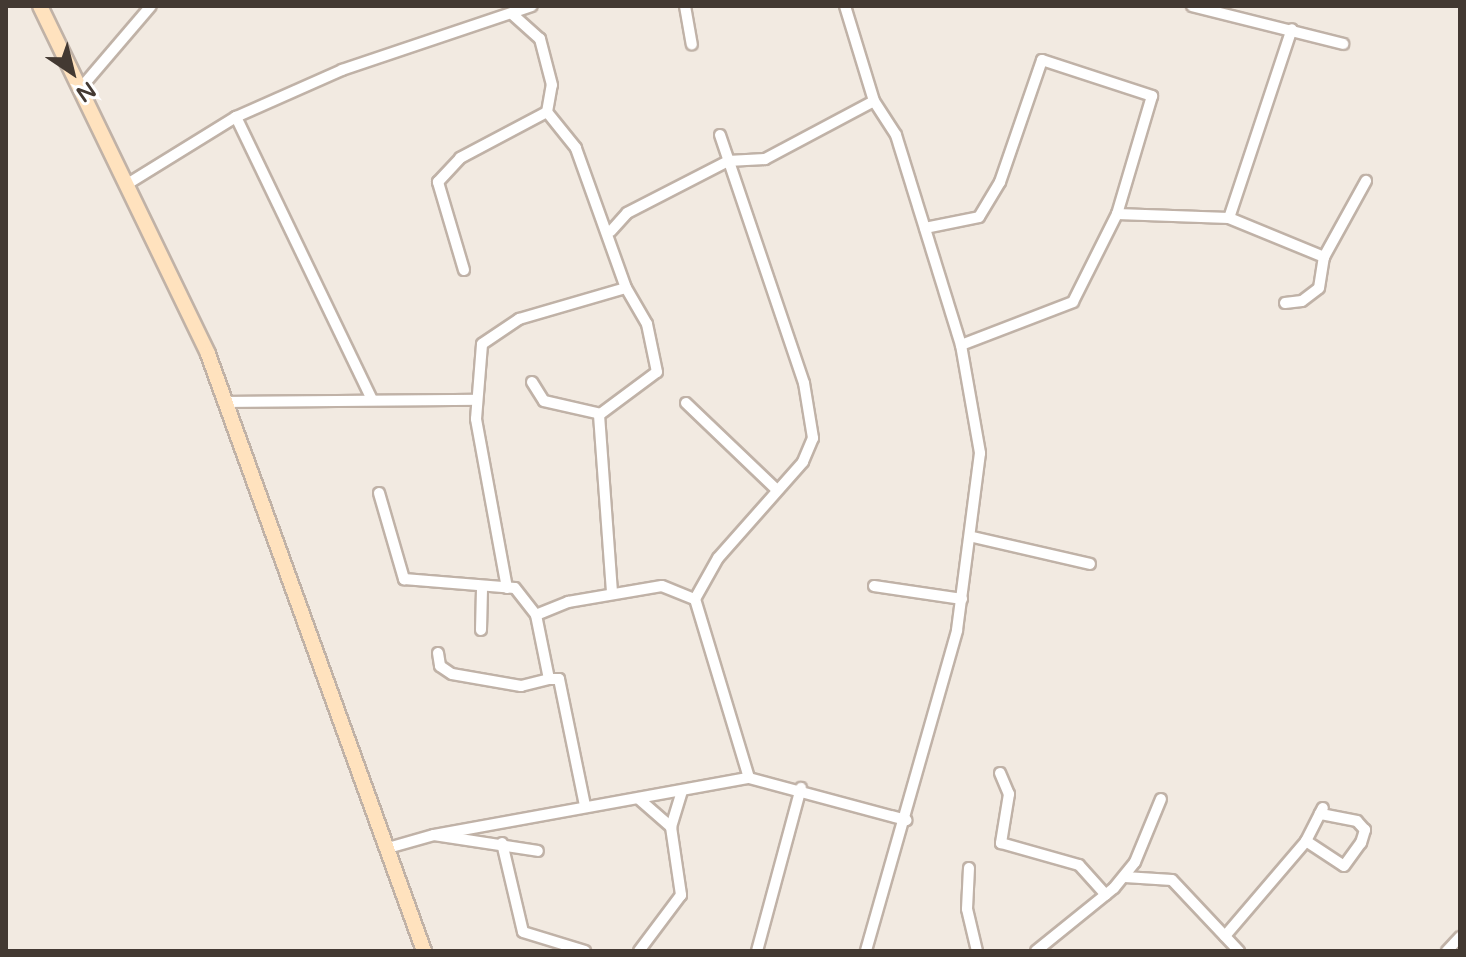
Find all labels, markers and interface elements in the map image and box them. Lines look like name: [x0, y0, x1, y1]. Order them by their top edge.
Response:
north arrow: [32, 32, 112, 112]
text: N: [71, 76, 100, 107]

